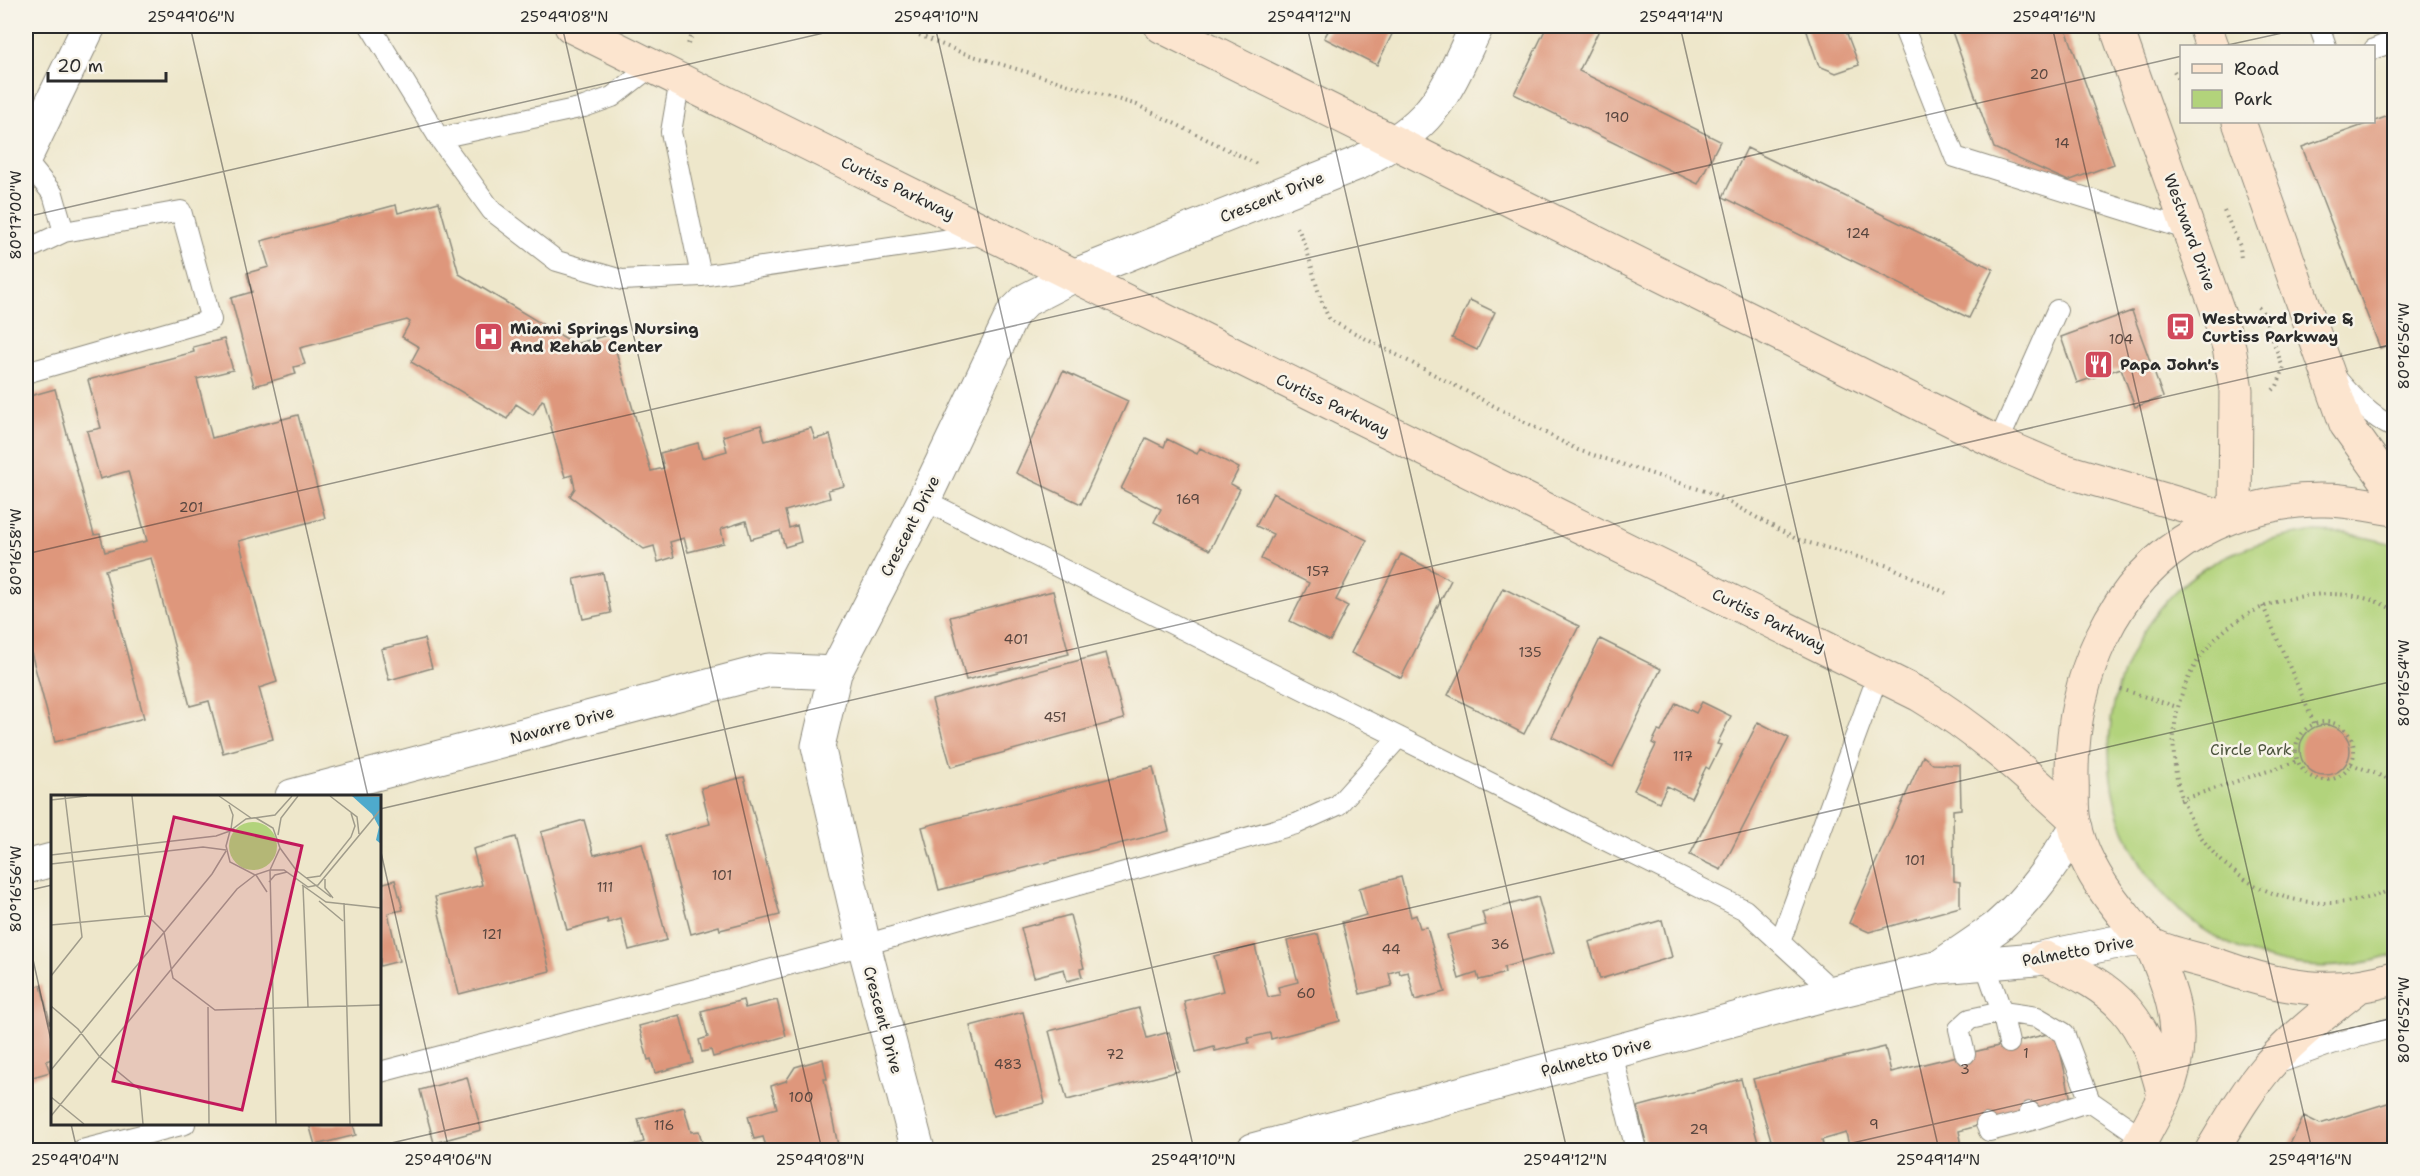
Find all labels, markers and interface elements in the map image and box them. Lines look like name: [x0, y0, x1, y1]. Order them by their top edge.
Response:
text: 25°49'06"N: [147, 7, 235, 27]
text: 25°49'08"N: [520, 7, 608, 27]
text: 25°49'10"N: [893, 7, 979, 27]
text: 25°49'12"N: [1267, 7, 1351, 27]
text: 25°49'14"N: [1639, 7, 1723, 27]
text: 25°49'16"N: [2012, 7, 2096, 27]
scale bar: [48, 45, 166, 83]
legend: [2180, 45, 2375, 123]
text: 20 m: [57, 54, 103, 78]
text: Road: [2234, 57, 2279, 81]
house number: 20: [2029, 65, 2049, 83]
text: Park: [2234, 87, 2273, 111]
house number: 190: [1605, 108, 1629, 126]
house number: 14: [2054, 134, 2070, 152]
street label: Curtiss Parkway: [838, 151, 958, 225]
street label: Crescent Drive: [1217, 167, 1327, 227]
text: 80°17'00"W: [6, 170, 26, 260]
street label: Westward Drive: [2159, 171, 2221, 293]
house number: 124: [1846, 224, 1870, 242]
text: 80°16'56"W: [2394, 303, 2414, 389]
place label: Westward Drive & Curtiss Parkway: [2202, 308, 2353, 347]
bus stop icon: Westward Drive & Curtiss Parkway: [2165, 311, 2197, 343]
place label: Miami Springs Nursing And Rehab Center: [510, 318, 699, 357]
hospital icon: Miami Springs Nursing And Rehab Center: [473, 321, 505, 353]
house number: 104: [2109, 330, 2134, 348]
restaurant icon: Papa John's: [2083, 348, 2115, 380]
place label: Papa John's: [2120, 354, 2219, 375]
street label: Curtiss Parkway: [1273, 368, 1393, 442]
street label: Crescent Drive: [876, 472, 944, 580]
house number: 169: [1176, 490, 1200, 508]
house number: 201: [179, 498, 203, 516]
text: 80°16'58"W: [6, 508, 26, 596]
house number: 157: [1306, 562, 1330, 580]
street label: Curtiss Parkway: [1709, 583, 1829, 657]
house number: 401: [1004, 630, 1028, 648]
text: 80°16'54"W: [2394, 639, 2414, 727]
house number: 135: [1518, 643, 1542, 661]
street label: Navarre Drive: [508, 701, 616, 749]
house number: 451: [1043, 708, 1067, 726]
park label: Circle Park: [2210, 739, 2292, 760]
house number: 117: [1673, 747, 1693, 765]
inset map: [51, 795, 381, 1125]
text: 80°16'56"W: [6, 846, 26, 932]
house number: 101: [1905, 851, 1925, 869]
house number: 101: [712, 866, 732, 884]
house number: 111: [597, 878, 613, 896]
house number: 121: [482, 925, 502, 943]
street label: Palmetto Drive: [2020, 931, 2136, 971]
house number: 36: [1490, 935, 1510, 953]
house number: 44: [1381, 940, 1401, 958]
street label: Crescent Drive: [859, 964, 907, 1076]
text: 80°16'52"W: [2394, 977, 2414, 1063]
house number: 60: [1296, 984, 1316, 1002]
street label: Palmetto Drive: [1539, 1032, 1653, 1082]
house number: 1: [2023, 1044, 2029, 1062]
house number: 72: [1106, 1045, 1124, 1063]
house number: 483: [994, 1055, 1022, 1073]
house number: 3: [1960, 1060, 1970, 1078]
house number: 100: [789, 1088, 813, 1106]
house number: 9: [1869, 1115, 1879, 1133]
house number: 116: [654, 1116, 674, 1134]
house number: 29: [1690, 1120, 1708, 1138]
text: 25°49'04"N: [31, 1150, 119, 1170]
text: 25°49'06"N: [404, 1150, 492, 1170]
text: 25°49'08"N: [776, 1150, 864, 1170]
text: 25°49'10"N: [1150, 1150, 1236, 1170]
text: 25°49'12"N: [1523, 1150, 1607, 1170]
text: 25°49'14"N: [1896, 1150, 1980, 1170]
text: 25°49'16"N: [2268, 1150, 2352, 1170]

